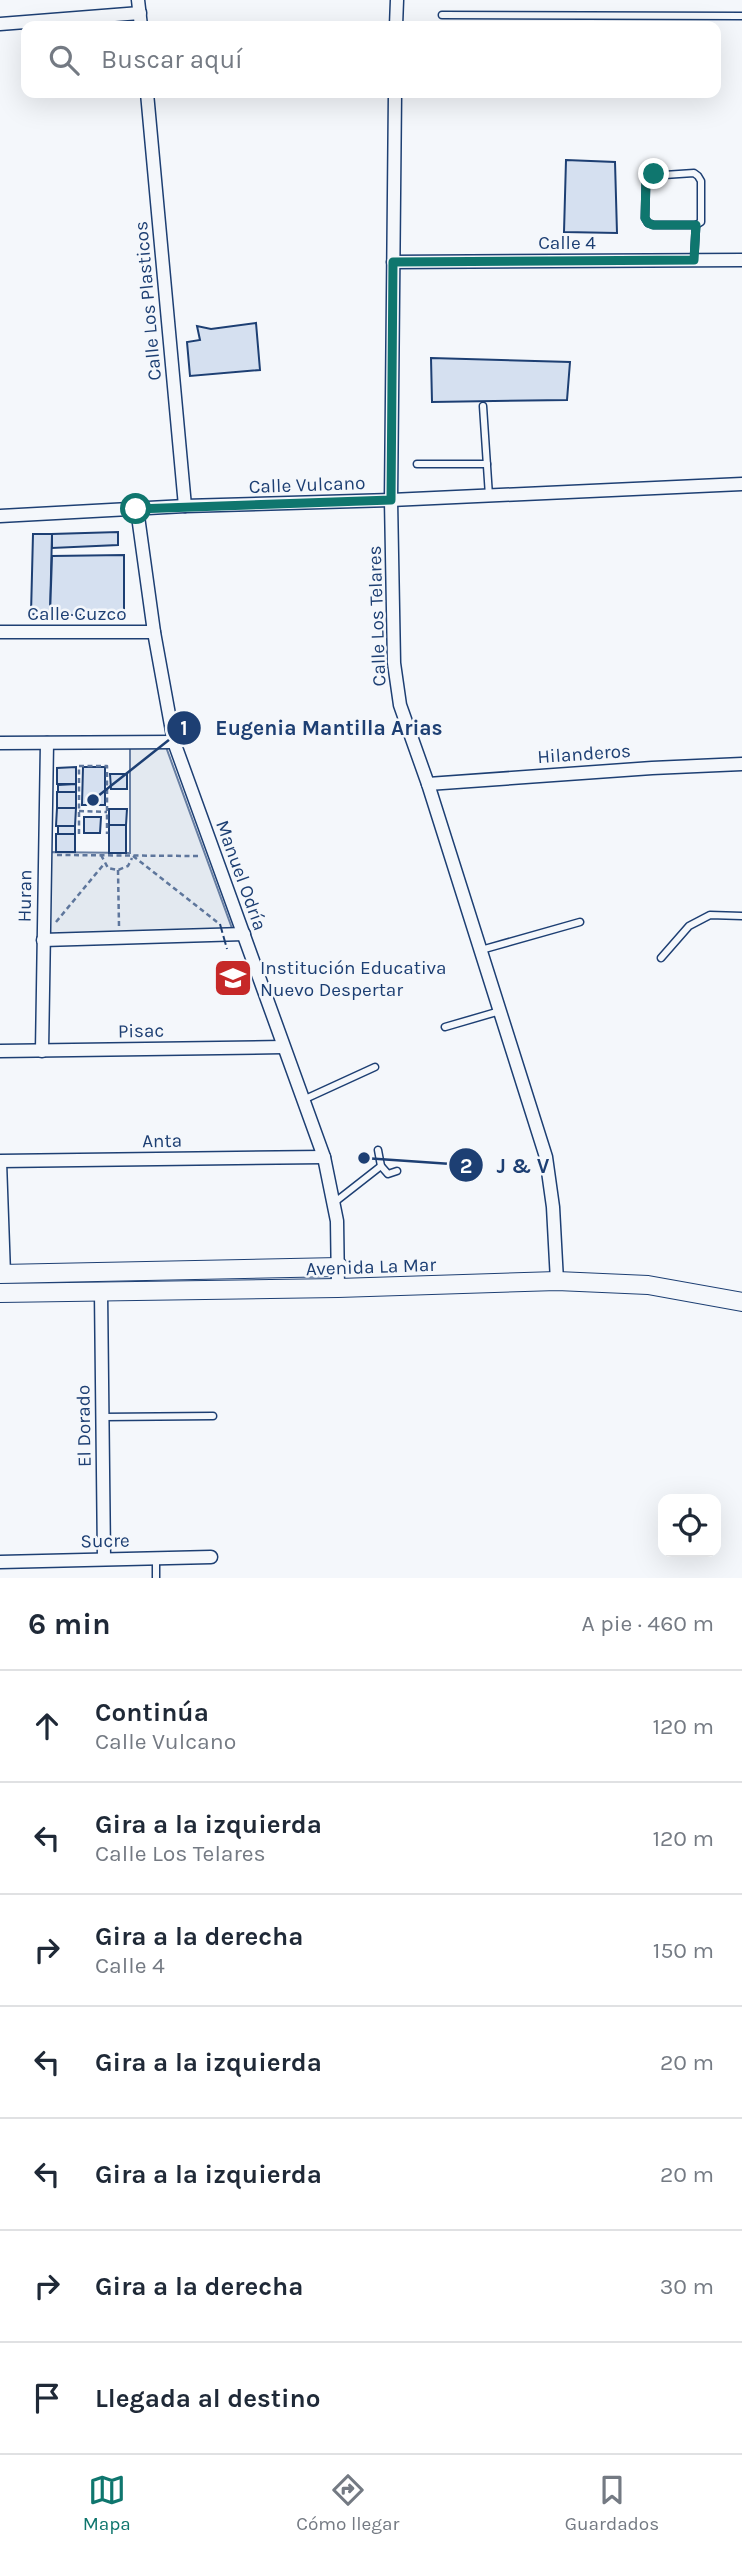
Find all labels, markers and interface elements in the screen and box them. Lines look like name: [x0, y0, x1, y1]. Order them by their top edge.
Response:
search box: [21, 21, 721, 98]
icon: search: [45, 41, 83, 79]
text: Buscar aquí: [101, 44, 243, 75]
route end: [638, 158, 669, 189]
street label: Calle Los Plasticos: [130, 220, 166, 382]
street label: Calle 4: [538, 232, 596, 254]
street label: Calle Vulcano: [248, 472, 366, 498]
route start: [120, 493, 151, 524]
street label: Calle Los Telares: [364, 545, 390, 687]
street label: Calle Cuzco: [27, 603, 127, 625]
callout: Eugenia Mantilla Arias: [166, 707, 456, 749]
text: 1: [180, 716, 188, 740]
text: Eugenia Mantilla Arias: [215, 716, 443, 740]
street label: Hilanderos: [536, 740, 632, 768]
street label: Manuel Odría: [211, 817, 271, 933]
street label: Huran: [14, 869, 36, 923]
school or university icon: Institución Educativa Nuevo Despertar: [212, 957, 254, 999]
place label: Institución Educativa Nuevo Despertar: [260, 957, 447, 1001]
street label: Pisac: [118, 1020, 164, 1042]
street label: Anta: [142, 1130, 182, 1152]
callout: J & V: [448, 1144, 564, 1186]
text: 2: [460, 1154, 472, 1178]
text: J & V: [497, 1154, 550, 1178]
street label: Avenida La Mar: [305, 1254, 437, 1280]
street label: El Dorado: [72, 1385, 96, 1467]
map controls: [658, 1494, 721, 1557]
button: locate: [658, 1494, 721, 1557]
street label: Sucre: [80, 1530, 130, 1552]
text: 6 min: [28, 1606, 111, 1642]
text: A pie · 460 m: [582, 1610, 714, 1637]
text: Continúa: [95, 1697, 209, 1728]
icon: ahead: [28, 1707, 66, 1745]
text: 120 m: [652, 1713, 714, 1740]
text: Calle Vulcano: [95, 1728, 236, 1755]
text: Gira a la izquierda: [95, 1809, 322, 1840]
icon: left: [28, 1819, 66, 1857]
text: 120 m: [652, 1825, 714, 1852]
text: Calle Los Telares: [95, 1840, 266, 1867]
text: Gira a la derecha: [95, 1921, 304, 1952]
icon: right: [28, 1931, 66, 1969]
text: 150 m: [653, 1937, 714, 1964]
text: Calle 4: [95, 1952, 165, 1979]
icon: left: [28, 2043, 66, 2081]
text: Gira a la izquierda: [95, 2047, 322, 2078]
text: 20 m: [660, 2049, 714, 2076]
icon: left: [28, 2155, 66, 2193]
text: Gira a la izquierda: [95, 2159, 322, 2190]
text: 20 m: [660, 2161, 714, 2188]
icon: right: [28, 2267, 66, 2305]
text: Gira a la derecha: [95, 2271, 304, 2302]
text: 30 m: [660, 2273, 714, 2300]
icon: arrive: [28, 2379, 66, 2417]
text: Llegada al destino: [95, 2383, 321, 2414]
tab: Mapa: [83, 2471, 131, 2535]
tab: Cómo llegar: [296, 2471, 399, 2535]
tab: Guardados: [565, 2471, 659, 2535]

